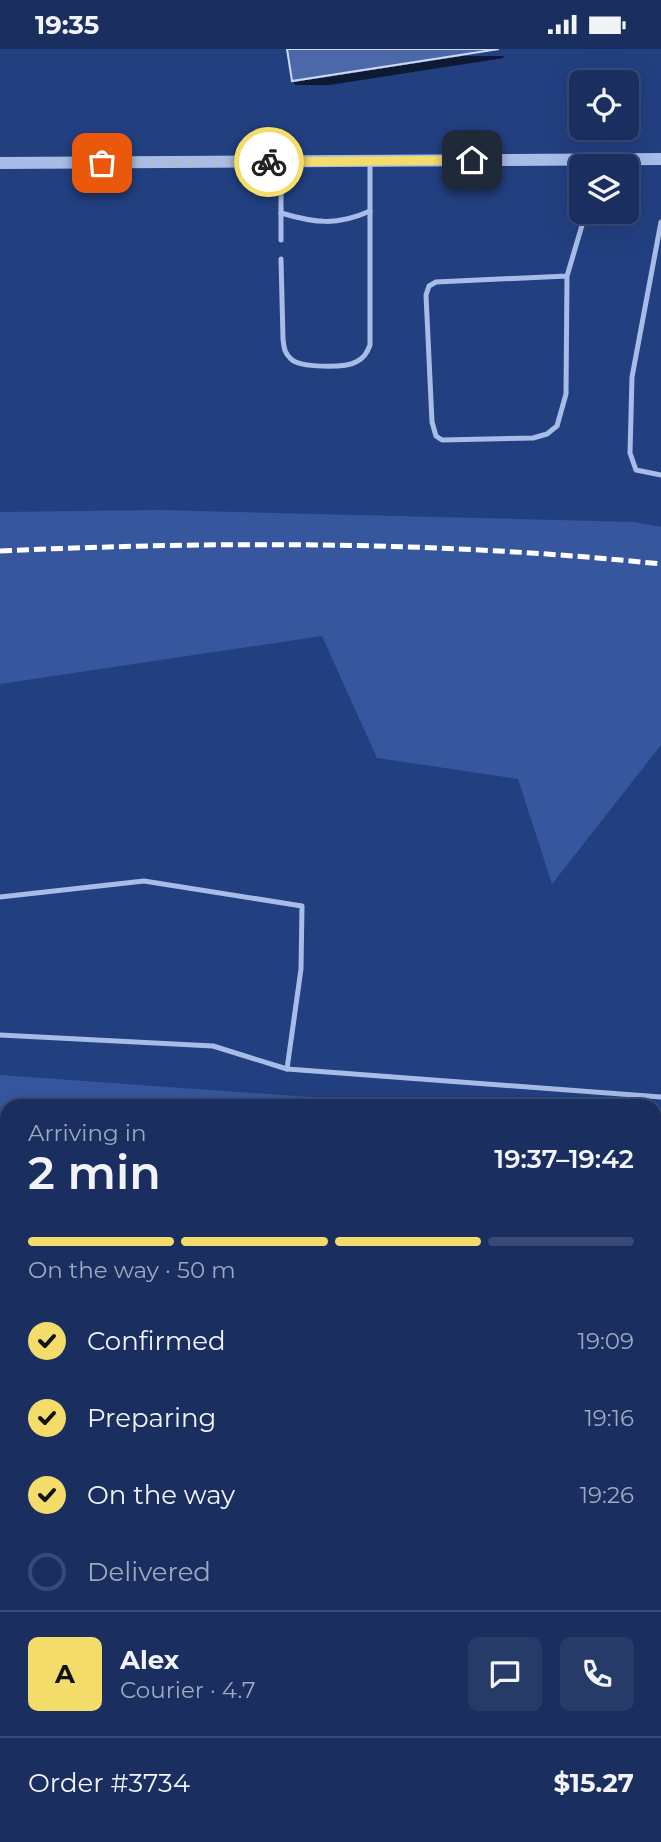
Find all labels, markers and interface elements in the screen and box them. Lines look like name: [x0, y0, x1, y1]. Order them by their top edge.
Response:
text: 19:35: [35, 9, 99, 41]
map controls: [569, 70, 639, 224]
button: locate: [569, 70, 639, 140]
courier: [234, 127, 304, 197]
pin: [442, 130, 502, 190]
pin: [72, 133, 132, 193]
icon: home: [453, 141, 491, 179]
icon: bike: [250, 143, 288, 181]
icon: bag: [83, 144, 121, 182]
button: layers: [569, 154, 639, 224]
text: Arriving in: [28, 1119, 147, 1147]
text: 19:37–19:42: [494, 1143, 634, 1175]
text: 2 min: [28, 1144, 161, 1201]
text: On the way · 50 m: [28, 1256, 236, 1284]
icon: check: [28, 1322, 66, 1360]
text: Confirmed: [87, 1325, 226, 1357]
text: 19:09: [578, 1327, 634, 1355]
icon: check: [28, 1399, 66, 1437]
text: Preparing: [87, 1402, 216, 1434]
text: 19:16: [585, 1404, 634, 1432]
icon: check: [28, 1476, 66, 1514]
text: On the way: [87, 1479, 235, 1511]
text: 19:26: [580, 1481, 634, 1509]
text: Delivered: [87, 1556, 211, 1588]
button: chat: [468, 1637, 542, 1711]
button: phone: [560, 1637, 634, 1711]
text: Alex: [120, 1644, 179, 1676]
text: A: [55, 1658, 75, 1690]
text: Courier · 4.7: [120, 1676, 256, 1704]
text: Order #3734: [28, 1767, 190, 1799]
text: $15.27: [553, 1767, 634, 1799]

